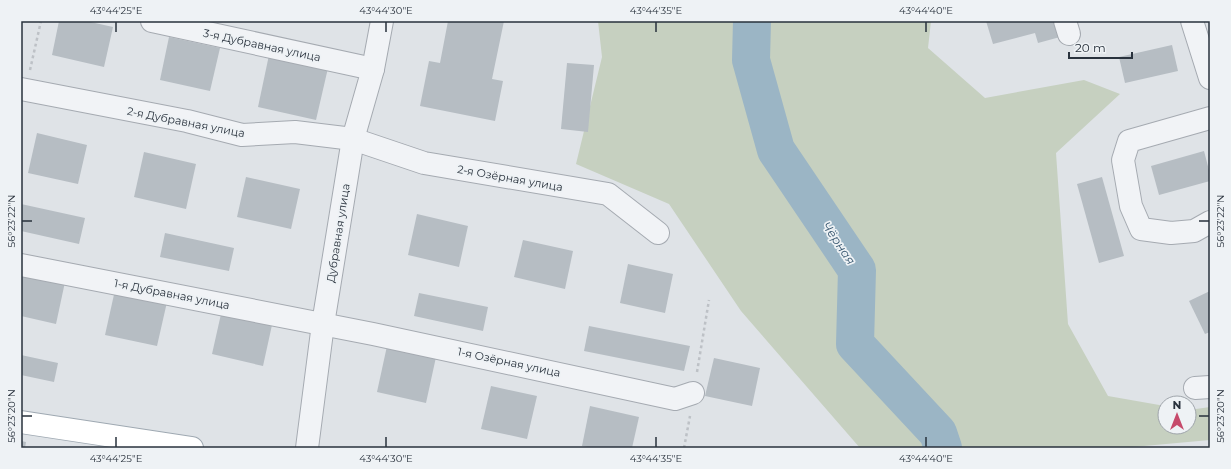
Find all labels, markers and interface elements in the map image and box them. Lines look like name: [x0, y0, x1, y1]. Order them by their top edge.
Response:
text: 43°44'25"E: [90, 4, 143, 17]
text: 43°44'30"E: [359, 4, 413, 17]
text: 43°44'35"E: [630, 4, 683, 17]
text: 43°44'40"E: [899, 4, 953, 17]
street label: 3-я Дубравная улица: [202, 26, 322, 64]
scale bar: [1069, 34, 1132, 60]
text: 20 m: [1075, 40, 1106, 55]
street label: 2-я Дубравная улица: [126, 104, 246, 140]
street label: 2-я Озёрная улица: [456, 162, 564, 194]
street label: Дубравная улица: [323, 183, 353, 283]
text: 56°23'22"N: [5, 195, 18, 247]
text: 56°23'22"N: [1214, 195, 1227, 247]
water label: Чёрная: [819, 219, 859, 267]
street label: 1-я Дубравная улица: [113, 276, 231, 312]
street label: 1-я Озёрная улица: [456, 344, 562, 380]
text: 56°23'20"N: [5, 389, 18, 443]
text: 56°23'20"N: [1214, 389, 1227, 443]
north arrow: [1157, 395, 1197, 435]
text: N: [1173, 398, 1181, 412]
text: 43°44'25"E: [90, 452, 143, 465]
text: 43°44'30"E: [359, 452, 413, 465]
text: 43°44'35"E: [630, 452, 683, 465]
text: 43°44'40"E: [899, 452, 953, 465]

